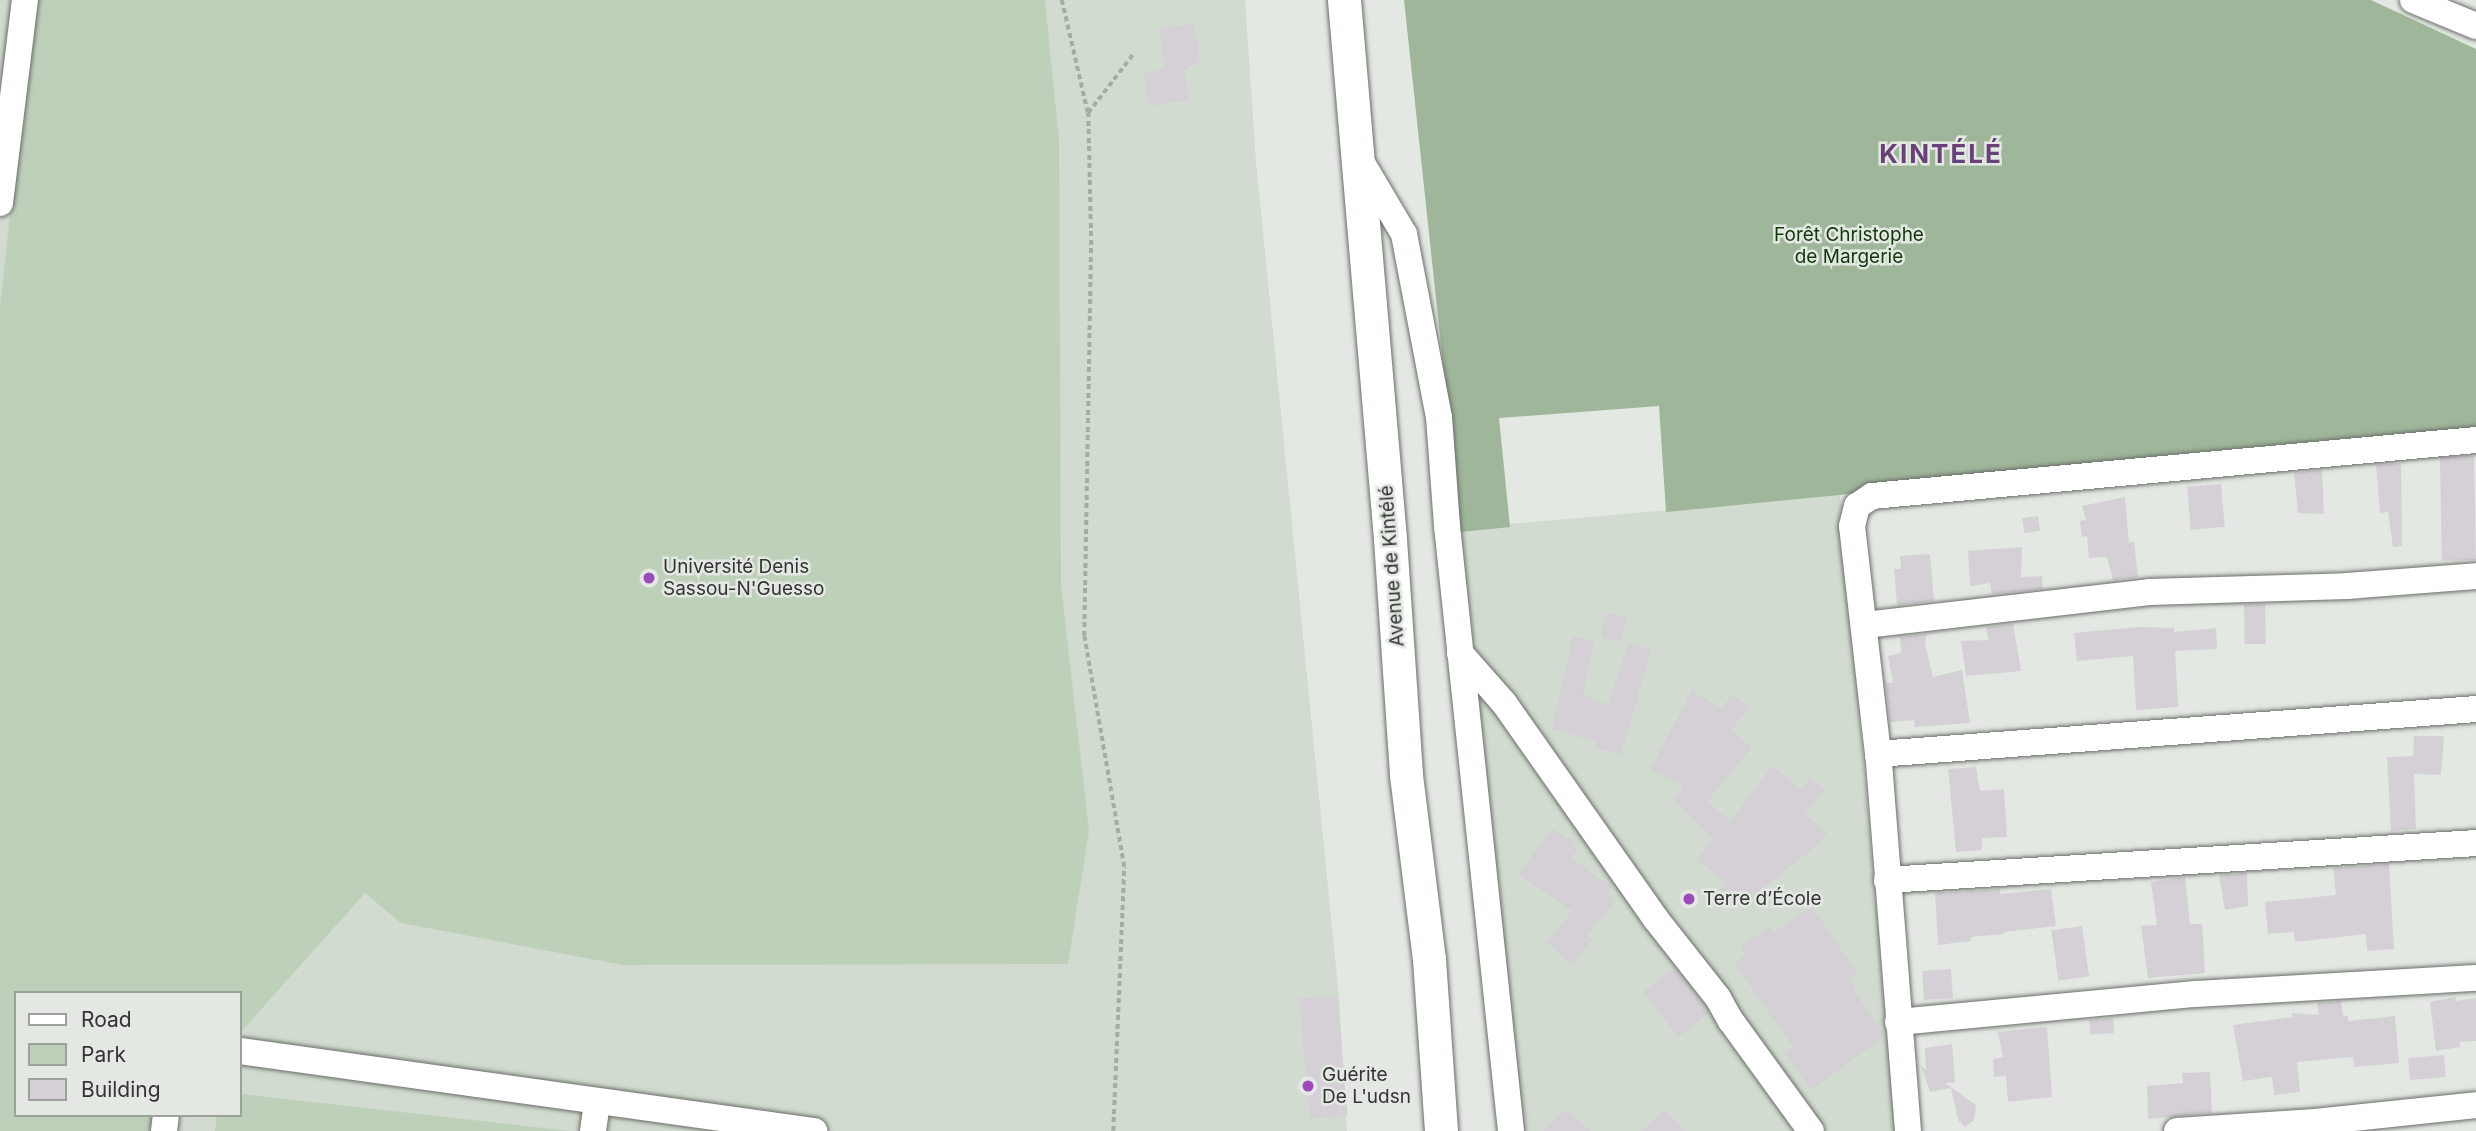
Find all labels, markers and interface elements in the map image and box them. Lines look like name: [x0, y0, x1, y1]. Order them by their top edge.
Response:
district label: KINTÉLÉ: [1880, 138, 2002, 170]
park label: Forêt Christophe de Margerie: [1774, 224, 1924, 268]
street label: Avenue de Kintélé: [1375, 484, 1409, 648]
place label: Université Denis Sassou-N'Guesso: [663, 556, 824, 600]
marker: Université Denis Sassou-N'Guesso: [641, 570, 657, 586]
place label: Terre d’École: [1703, 888, 1821, 910]
marker: Terre d’École: [1681, 891, 1697, 907]
legend: [14, 991, 242, 1117]
text: Road: [81, 1007, 132, 1032]
text: Park: [81, 1042, 126, 1067]
place label: Guérite De L'udsn: [1322, 1064, 1411, 1108]
text: Building: [81, 1077, 161, 1102]
marker: Guérite De L'udsn: [1300, 1078, 1316, 1094]

